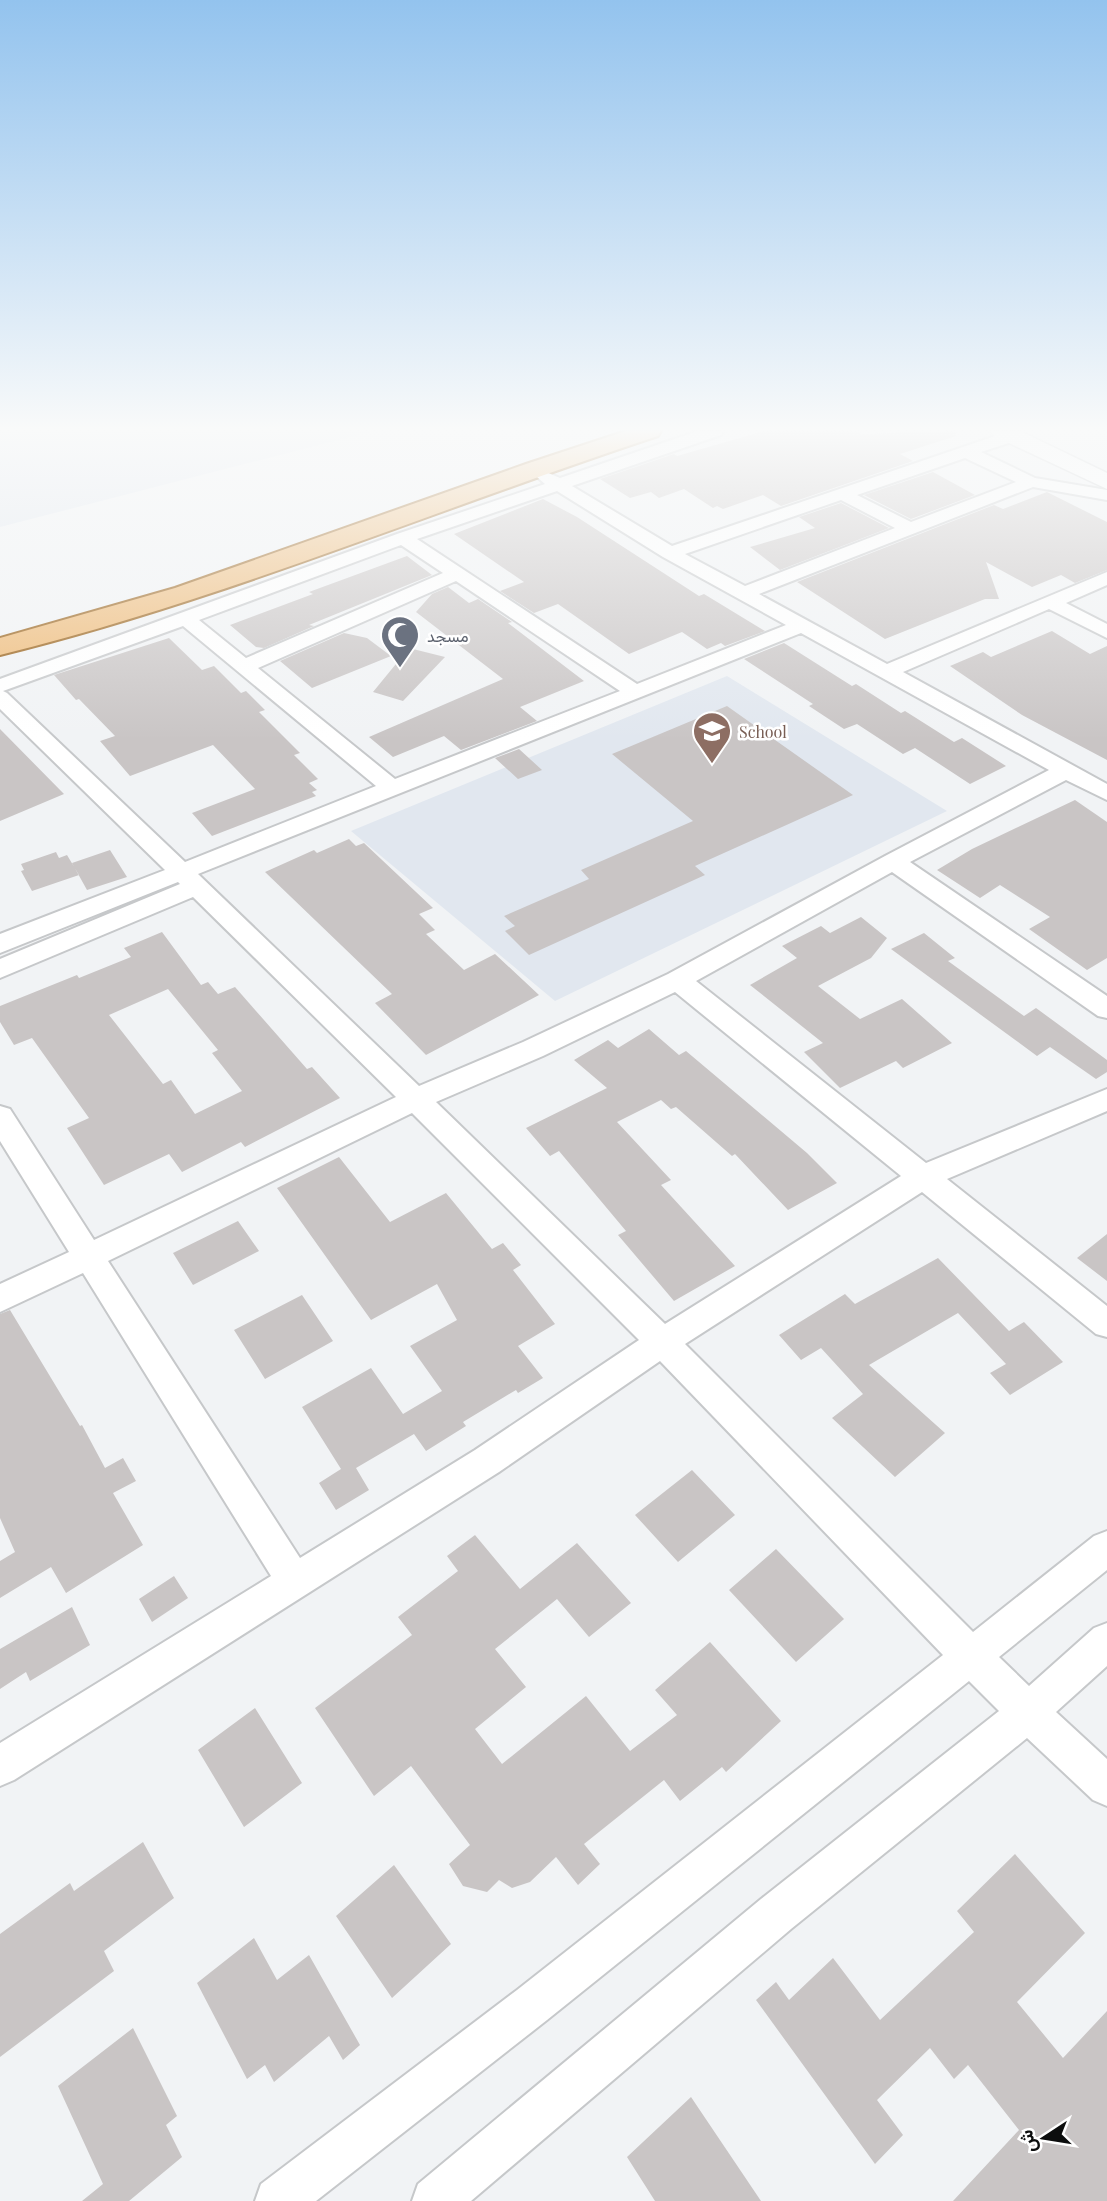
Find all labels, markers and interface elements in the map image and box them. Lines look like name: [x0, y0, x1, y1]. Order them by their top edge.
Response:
mosque icon: مسجد: [379, 614, 421, 669]
place label: مسجد: [427, 625, 468, 646]
school or university icon: School: [691, 710, 733, 765]
place label: School: [739, 721, 787, 742]
north arrow: [1009, 2103, 1079, 2173]
text: ش: [1011, 2128, 1041, 2156]

